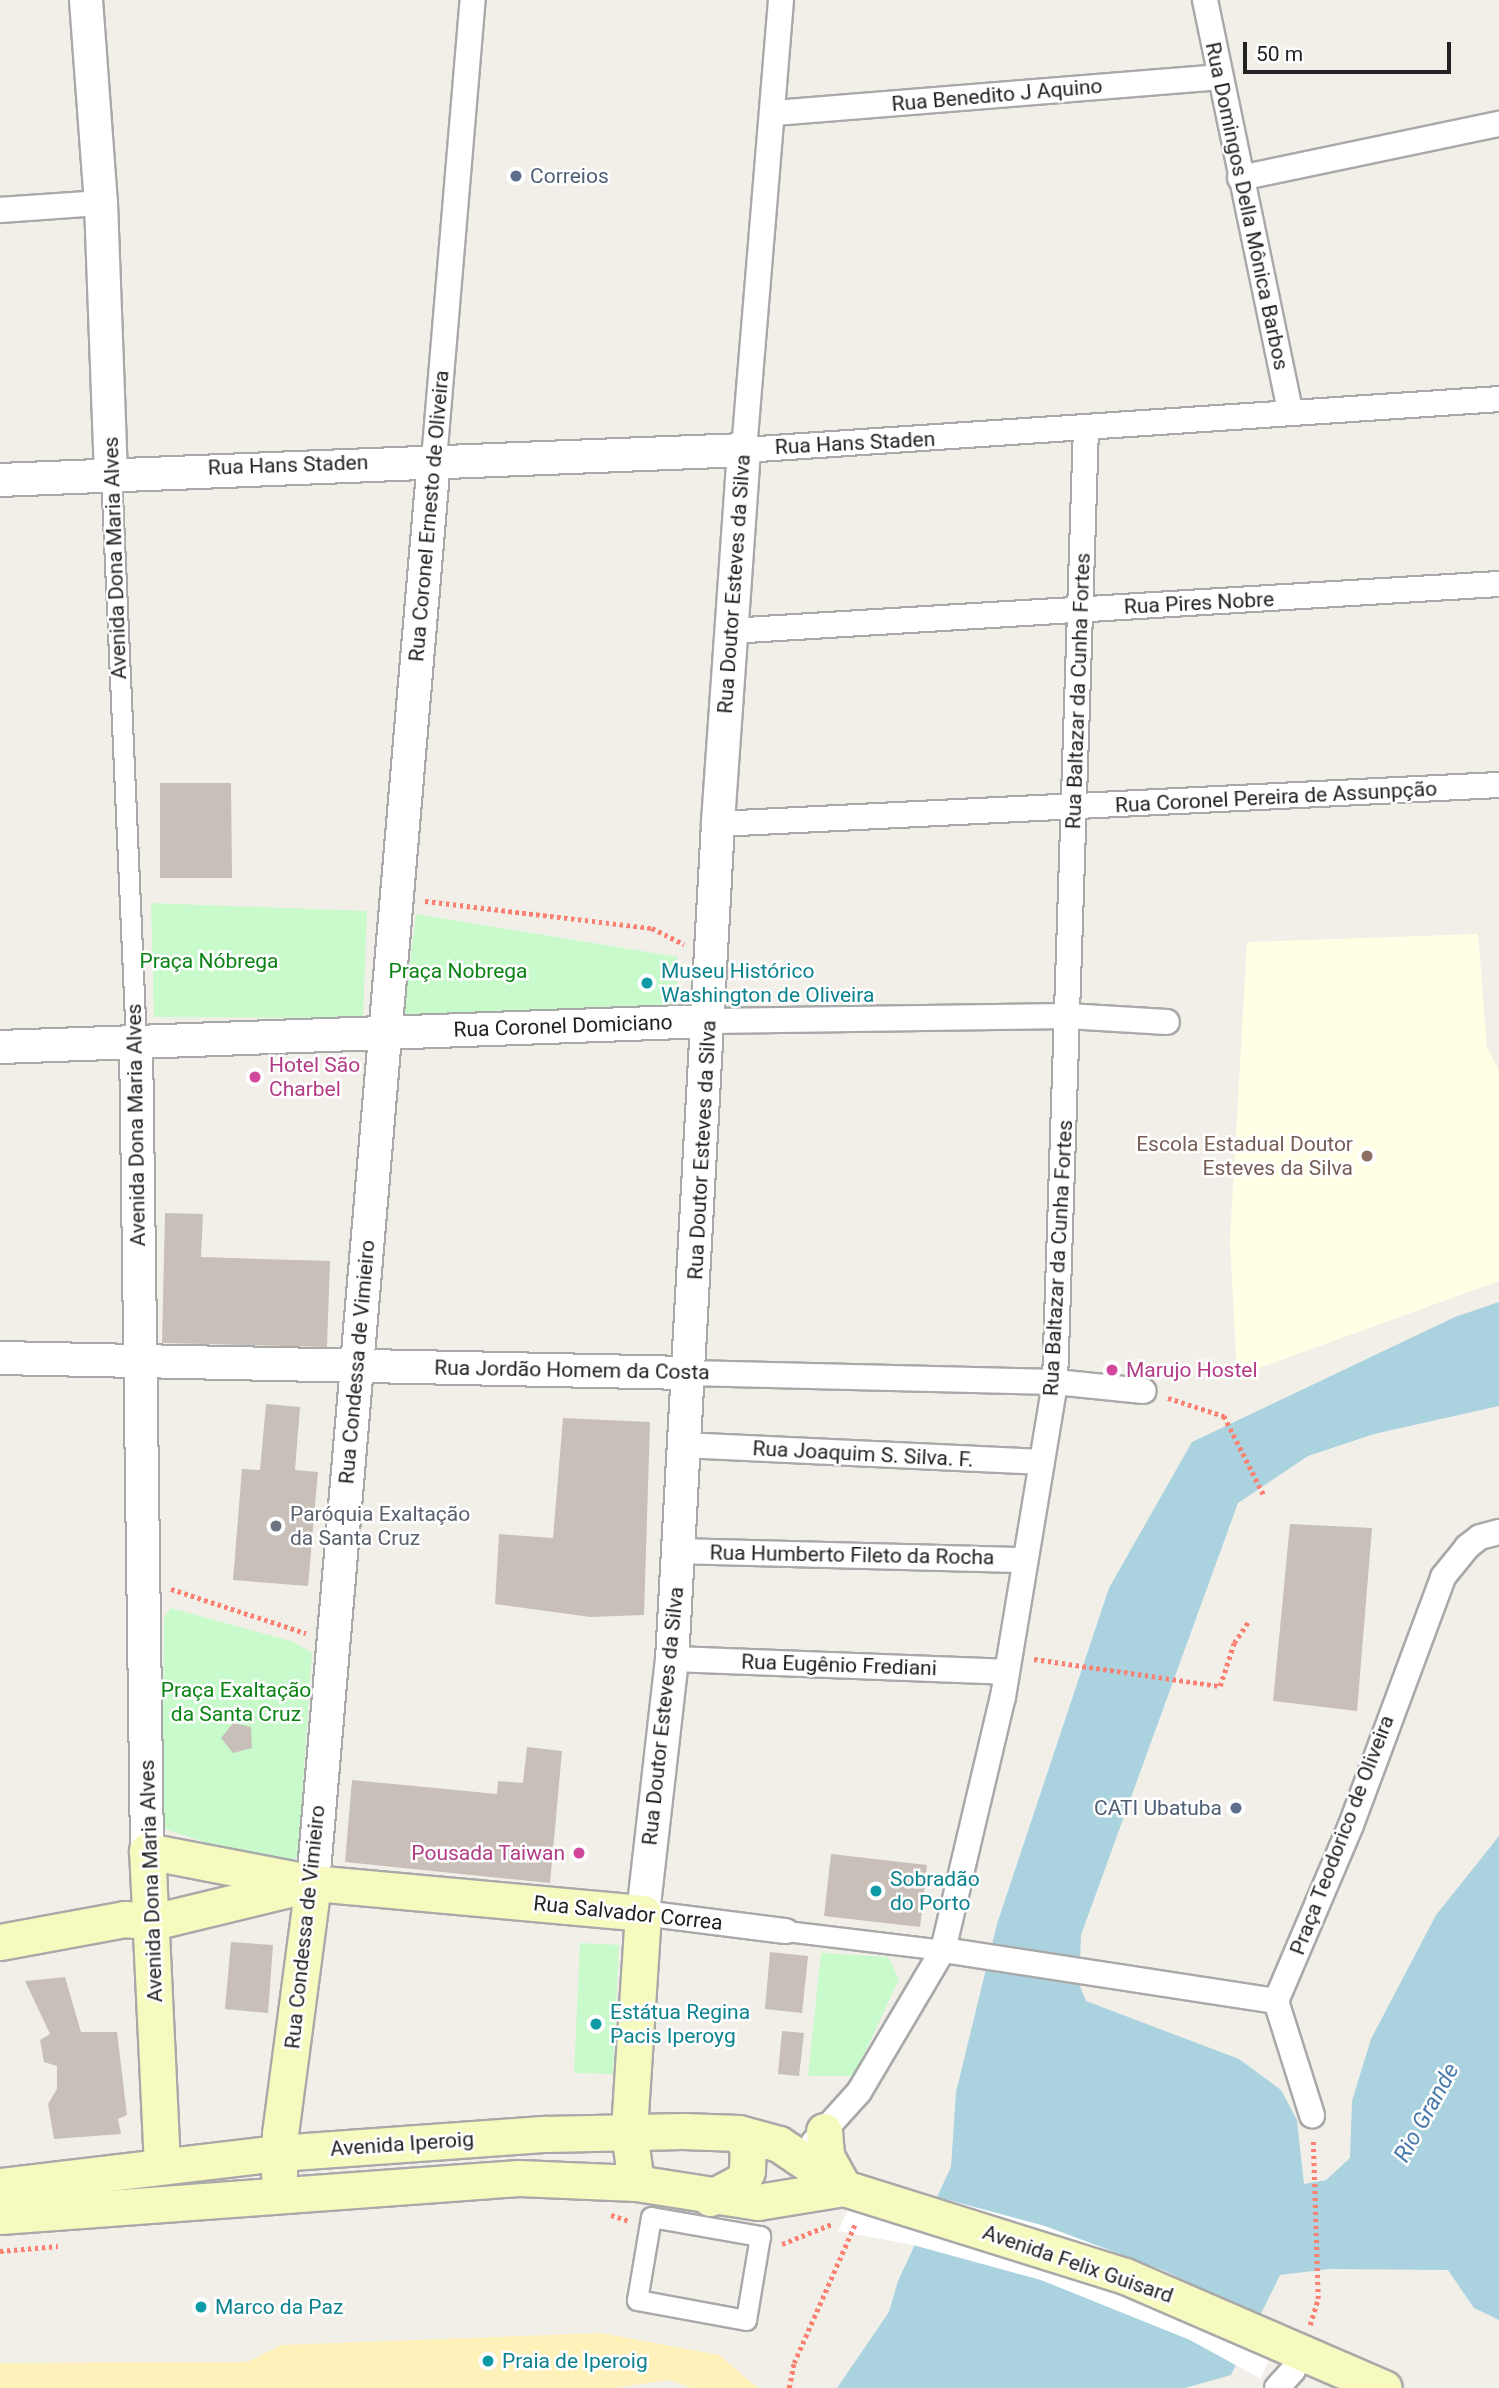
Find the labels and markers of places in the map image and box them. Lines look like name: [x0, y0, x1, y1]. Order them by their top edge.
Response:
place label: Correios: [530, 163, 609, 189]
marker: Correios: [508, 168, 524, 184]
place label: Museu Histórico Washington de Oliveira: [661, 958, 874, 1008]
marker: Museu Histórico Washington de Oliveira: [639, 975, 655, 991]
place label: Hotel São Charbel: [269, 1052, 360, 1102]
marker: Hotel São Charbel: [247, 1069, 263, 1085]
place label: Escola Estadual Doutor Esteves da Silva: [1136, 1131, 1353, 1181]
marker: Escola Estadual Doutor Esteves da Silva: [1359, 1148, 1375, 1164]
place label: Marujo Hostel: [1126, 1357, 1258, 1383]
marker: Marujo Hostel: [1104, 1362, 1120, 1378]
place label: Paróquia Exaltação da Santa Cruz: [290, 1501, 470, 1551]
marker: Paróquia Exaltação da Santa Cruz: [268, 1518, 284, 1534]
place label: CATI Ubatuba: [1094, 1795, 1222, 1821]
marker: CATI Ubatuba: [1228, 1800, 1244, 1816]
place label: Pousada Taiwan: [411, 1840, 565, 1866]
marker: Pousada Taiwan: [571, 1845, 587, 1861]
place label: Sobradão do Porto: [890, 1866, 980, 1916]
marker: Sobradão do Porto: [868, 1883, 884, 1899]
place label: Estátua Regina Pacis Iperoyg: [610, 1999, 750, 2049]
marker: Estátua Regina Pacis Iperoyg: [588, 2016, 604, 2032]
place label: Marco da Paz: [215, 2294, 343, 2320]
marker: Marco da Paz: [193, 2299, 209, 2315]
place label: Praia de Iperoig: [502, 2348, 648, 2374]
marker: Praia de Iperoig: [480, 2353, 496, 2369]

